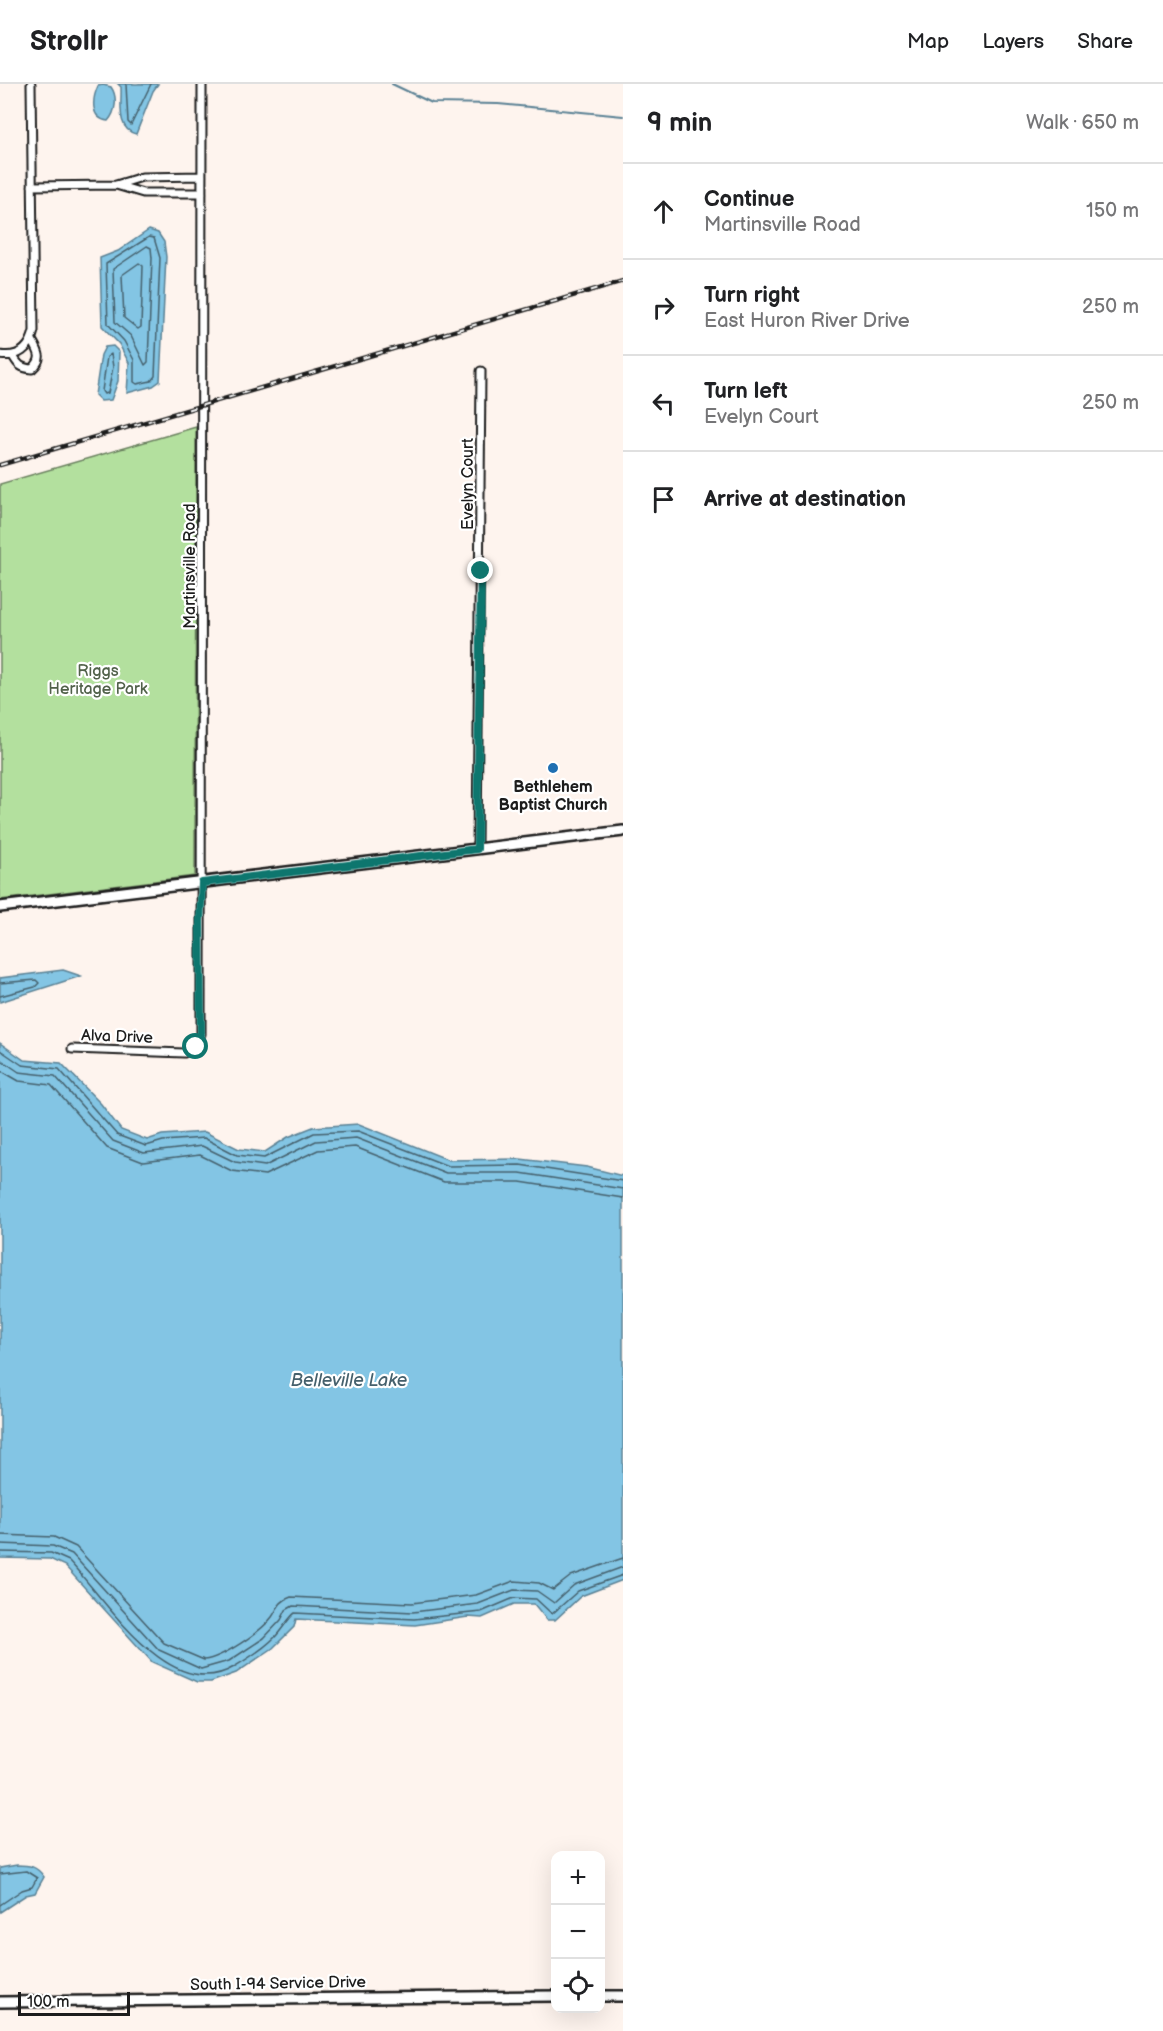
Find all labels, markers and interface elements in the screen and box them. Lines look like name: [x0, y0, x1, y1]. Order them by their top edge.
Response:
text: Strollr: [30, 25, 108, 58]
text: Map: [907, 29, 949, 54]
text: Layers: [982, 29, 1044, 54]
text: Share: [1077, 29, 1133, 54]
text: 9 min: [647, 108, 712, 139]
text: Walk · 650 m: [1026, 111, 1139, 135]
text: Continue: [704, 186, 794, 213]
icon: ahead: [647, 195, 680, 228]
text: 150 m: [1086, 199, 1139, 223]
text: Martinsville Road: [704, 213, 861, 237]
text: Turn right: [704, 282, 800, 309]
icon: right: [647, 291, 680, 324]
text: 250 m: [1082, 295, 1139, 319]
text: East Huron River Drive: [704, 309, 910, 333]
text: Turn left: [704, 378, 788, 405]
icon: left: [647, 387, 680, 420]
text: 250 m: [1082, 391, 1139, 415]
text: Evelyn Court: [704, 405, 819, 429]
street label: Evelyn Court: [459, 438, 478, 530]
icon: arrive: [647, 483, 680, 516]
text: Arrive at destination: [704, 486, 906, 513]
street label: Martinsville Road: [181, 503, 200, 629]
route end: [467, 557, 493, 583]
park label: Riggs Heritage Park: [48, 662, 148, 699]
marker: Bethlehem Baptist Church: [546, 761, 560, 775]
place label: Bethlehem Baptist Church: [499, 778, 607, 815]
street label: Alva Drive: [81, 1026, 154, 1048]
route start: [182, 1033, 208, 1059]
water label: Belleville Lake: [291, 1370, 407, 1391]
map controls: [551, 1851, 605, 2013]
button: +: [551, 1851, 605, 1905]
button: −: [551, 1905, 605, 1959]
button: locate: [551, 1959, 605, 2013]
street label: South I-94 Service Drive: [190, 1973, 367, 1995]
scale bar: [18, 1989, 130, 2016]
text: 100 m: [27, 1993, 70, 2012]

